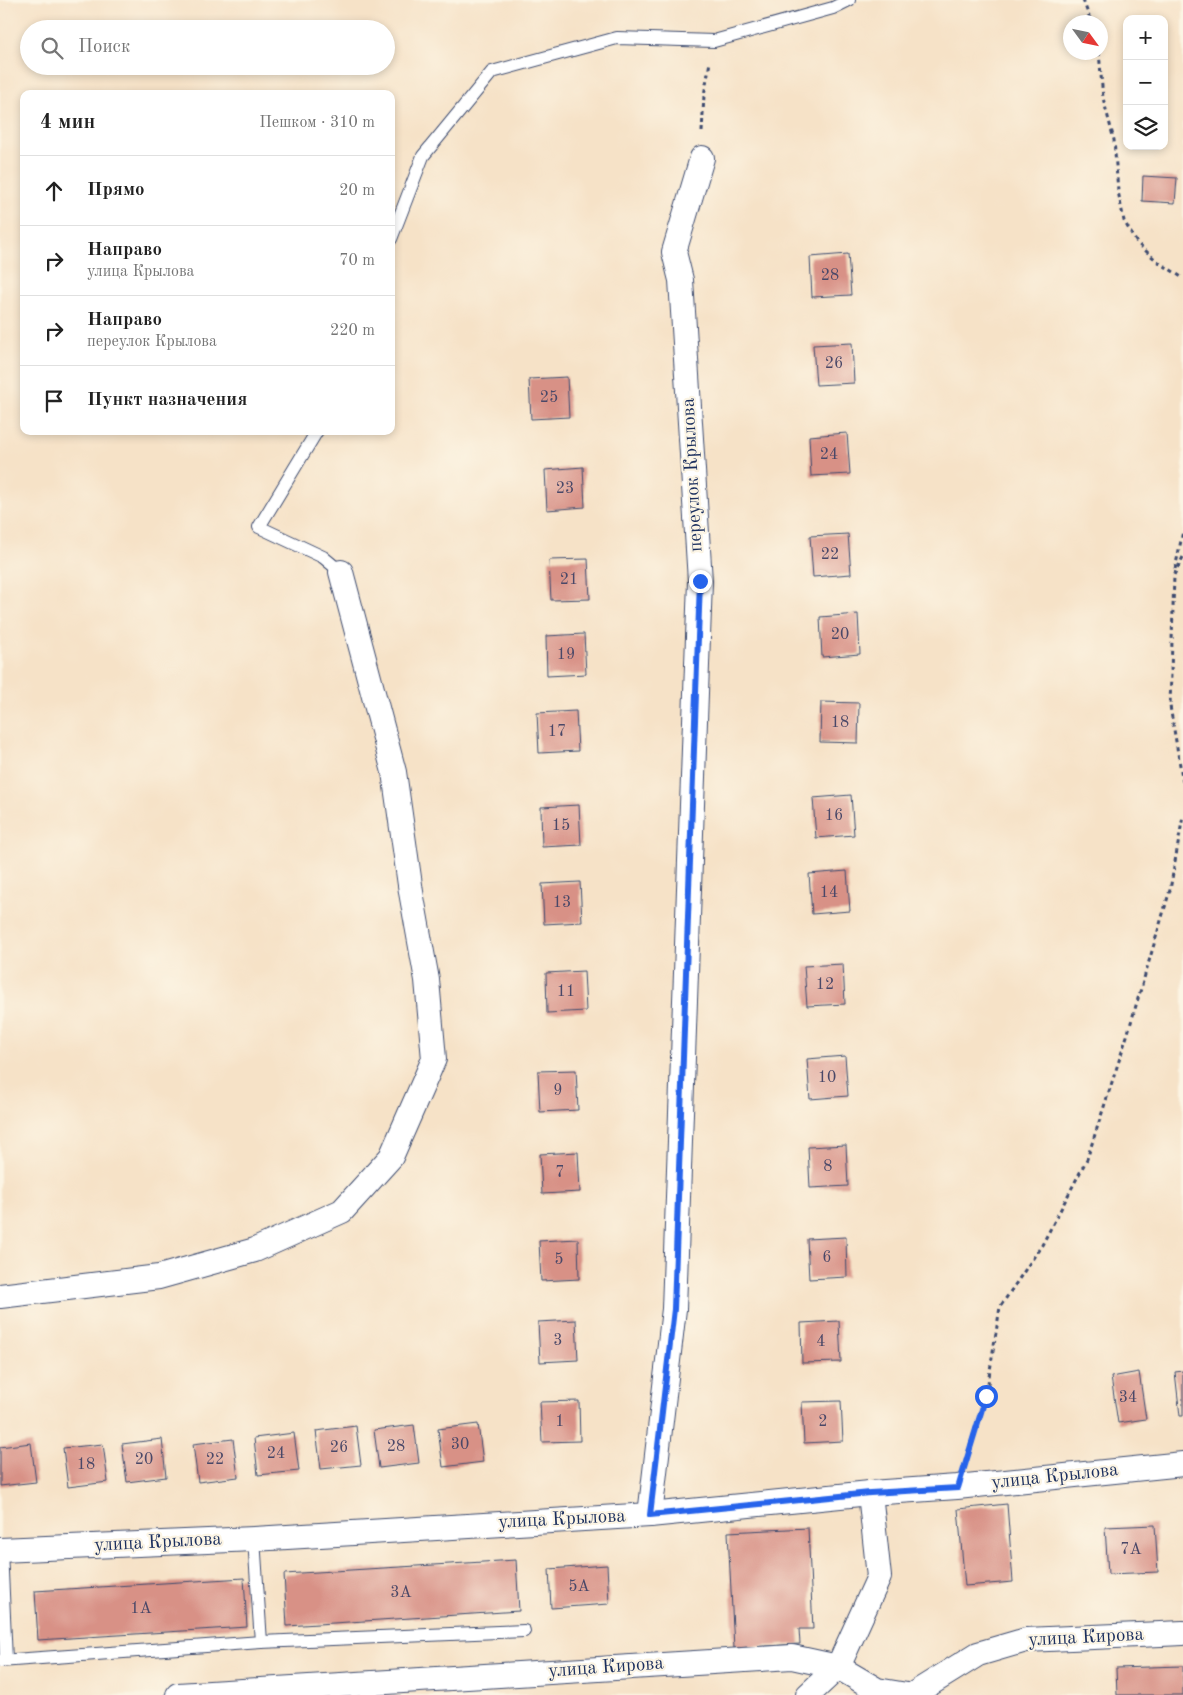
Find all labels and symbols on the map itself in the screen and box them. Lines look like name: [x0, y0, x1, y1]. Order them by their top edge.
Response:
north arrow: [1063, 15, 1108, 60]
house number: 28: [821, 268, 839, 284]
house number: 26: [825, 356, 843, 372]
house number: 25: [540, 390, 558, 406]
street label: переулок Крылова: [679, 397, 707, 553]
house number: 24: [820, 447, 838, 463]
house number: 23: [556, 481, 574, 497]
house number: 22: [821, 547, 839, 563]
route end: [689, 570, 712, 593]
house number: 21: [560, 572, 578, 588]
house number: 20: [831, 627, 849, 643]
house number: 19: [557, 647, 575, 663]
house number: 18: [831, 715, 849, 731]
house number: 17: [548, 724, 566, 740]
house number: 16: [825, 808, 843, 824]
house number: 15: [552, 818, 570, 834]
house number: 14: [820, 885, 838, 901]
house number: 13: [553, 895, 571, 911]
house number: 12: [816, 977, 834, 993]
house number: 11: [557, 984, 575, 1000]
house number: 10: [818, 1070, 836, 1086]
house number: 9: [553, 1083, 563, 1099]
house number: 8: [823, 1159, 833, 1175]
house number: 7: [555, 1165, 565, 1181]
house number: 6: [822, 1250, 832, 1266]
house number: 5: [554, 1252, 564, 1268]
house number: 3: [553, 1333, 563, 1349]
house number: 4: [816, 1334, 826, 1350]
route start: [975, 1385, 998, 1408]
house number: 34: [1119, 1390, 1137, 1406]
house number: 1: [555, 1414, 565, 1430]
house number: 2: [818, 1414, 828, 1430]
house number: 30: [451, 1437, 469, 1453]
house number: 28: [387, 1439, 405, 1455]
house number: 26: [330, 1440, 348, 1456]
house number: 24: [267, 1446, 285, 1462]
house number: 20: [135, 1452, 153, 1468]
house number: 22: [206, 1452, 224, 1468]
house number: 18: [77, 1457, 95, 1473]
street label: улица Крылова: [991, 1461, 1120, 1493]
street label: улица Крылова: [498, 1507, 627, 1533]
street label: улица Крылова: [94, 1530, 223, 1556]
house number: 7А: [1120, 1542, 1142, 1558]
house number: 5А: [568, 1579, 590, 1595]
house number: 3А: [390, 1585, 412, 1601]
house number: 1А: [130, 1601, 152, 1617]
street label: улица Кирова: [1028, 1625, 1145, 1651]
street label: улица Кирова: [548, 1654, 665, 1682]

